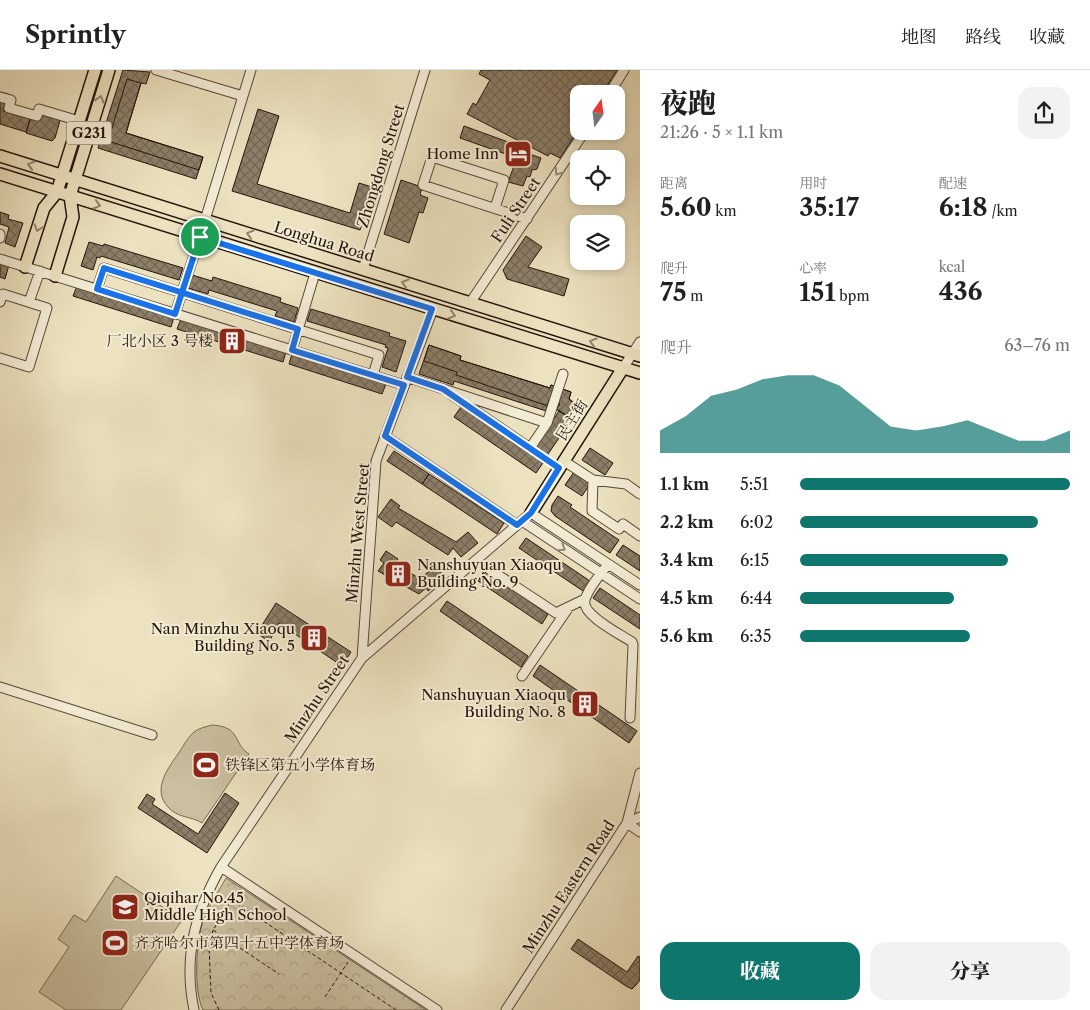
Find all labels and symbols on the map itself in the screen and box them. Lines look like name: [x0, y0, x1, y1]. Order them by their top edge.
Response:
north arrow: [570, 85, 625, 140]
one-way arrow: [94, 96, 104, 104]
street label: Zhongdong Street: [353, 101, 409, 230]
road number: G231: [66, 122, 112, 144]
hotel icon: Home Inn: [503, 139, 533, 169]
place label: Home Inn: [427, 144, 500, 163]
one-way arrow: [28, 161, 36, 171]
one-way arrow: [555, 166, 564, 176]
street label: Fuli Street: [487, 173, 545, 246]
one-way arrow: [92, 199, 100, 209]
pin: [179, 216, 221, 258]
street label: Longhua Road: [272, 217, 377, 266]
one-way arrow: [34, 223, 44, 231]
one-way arrow: [246, 230, 255, 240]
one-way arrow: [401, 278, 410, 288]
one-way arrow: [448, 310, 456, 320]
building icon: 厂北小区 3 号楼: [217, 326, 247, 356]
place label: 厂北小区 3 号楼: [107, 331, 213, 350]
one-way arrow: [590, 337, 598, 347]
street label: 民主街: [552, 396, 592, 444]
street label: Minzhu West Street: [342, 461, 373, 604]
one-way arrow: [557, 541, 566, 551]
place label: Nanshuyuan Xiaoqu Building No. 9: [417, 555, 562, 591]
building icon: Nanshuyuan Xiaoqu Building No. 9: [383, 559, 413, 589]
place label: Nan Minzhu Xiaoqu Building No. 5: [151, 619, 295, 655]
building icon: Nan Minzhu Xiaoqu Building No. 5: [299, 623, 329, 653]
street label: Minzhu Street: [280, 651, 353, 746]
place label: Nanshuyuan Xiaoqu Building No. 8: [421, 685, 566, 721]
building icon: Nanshuyuan Xiaoqu Building No. 8: [570, 689, 600, 719]
sports icon: 铁锋区第五小学体育场: [191, 750, 221, 780]
place label: 铁锋区第五小学体育场: [225, 755, 375, 774]
street label: Minzhu Eastern Road: [518, 817, 619, 957]
place label: Qiqihar No.45 Middle High School: [144, 888, 287, 924]
school or university icon: Qiqihar No.45 Middle High School: [110, 892, 140, 922]
sports icon: 齐齐哈尔市第四十五中学体育场: [100, 928, 130, 958]
place label: 齐齐哈尔市第四十五中学体育场: [134, 933, 344, 952]

